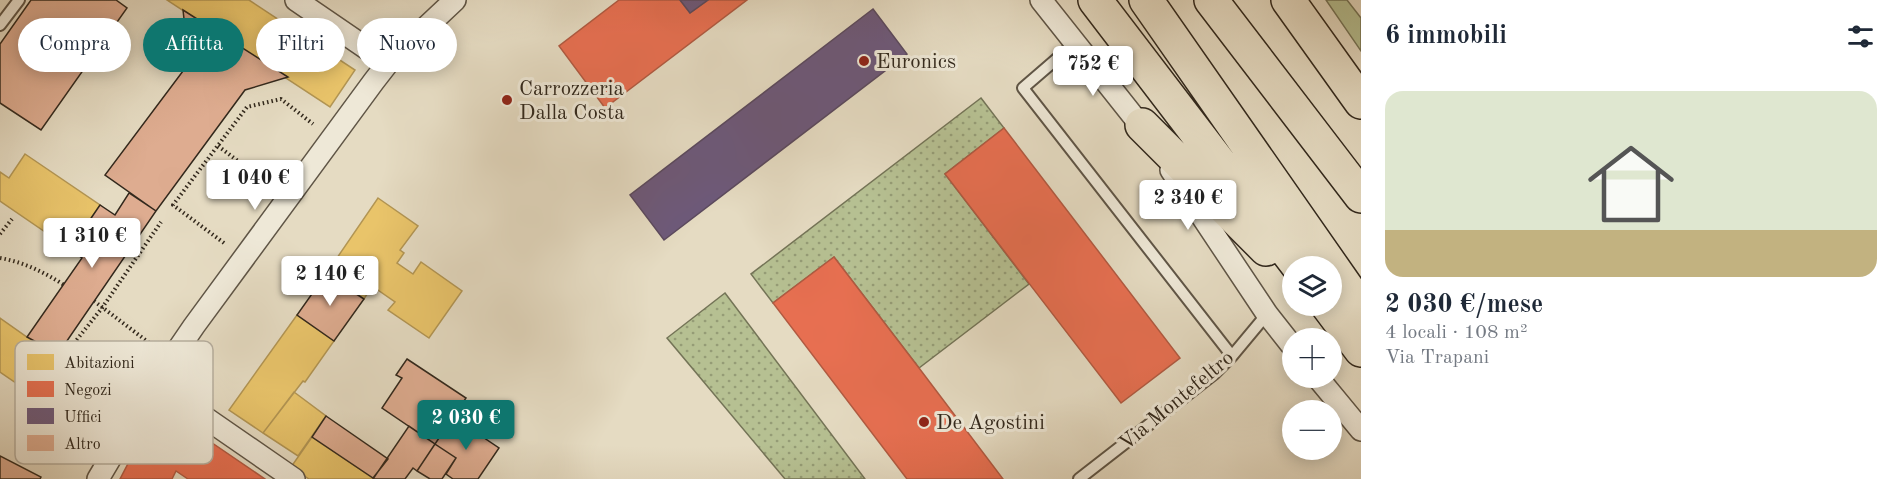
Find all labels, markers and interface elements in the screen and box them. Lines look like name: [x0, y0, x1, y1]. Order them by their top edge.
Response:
chip: Compra: [18, 18, 131, 72]
chip: Affitta: [143, 18, 244, 72]
chip: Filtri: [256, 18, 345, 72]
chip: Nuovo: [357, 18, 457, 72]
icon: filters: [1844, 20, 1877, 53]
text: 6 immobili: [1385, 23, 1507, 49]
pin: 752 €: [1051, 46, 1135, 97]
place label: Euronics: [876, 52, 956, 73]
marker: Euronics: [857, 54, 871, 68]
text: 752 €: [1067, 55, 1119, 75]
place label: Carrozzeria Dalla Costa: [519, 79, 625, 124]
marker: Carrozzeria Dalla Costa: [500, 93, 514, 107]
icon: home: [1577, 130, 1685, 238]
pin: 1 040 €: [200, 160, 310, 211]
text: 1 040 €: [220, 169, 290, 189]
pin: 2 340 €: [1133, 180, 1243, 231]
text: 2 340 €: [1153, 189, 1223, 209]
pin: 1 310 €: [37, 218, 147, 269]
text: 1 310 €: [57, 227, 127, 247]
pin: 2 140 €: [275, 256, 385, 307]
map controls: [1282, 256, 1342, 460]
button: layers: [1282, 256, 1342, 316]
text: 2 140 €: [295, 265, 365, 285]
text: 2 030 €/mese: [1385, 292, 1543, 318]
text: 4 locali · 108 m²: [1385, 323, 1528, 343]
button: +: [1282, 328, 1342, 388]
legend: [15, 341, 213, 464]
street label: Via Montefeltro: [1116, 347, 1238, 455]
text: Via Trapani: [1385, 348, 1489, 368]
text: Abitazioni: [64, 356, 135, 372]
text: Negozi: [64, 383, 112, 399]
pin: 2 030 €: [411, 400, 521, 451]
button: −: [1282, 400, 1342, 460]
text: 2 030 €: [431, 409, 501, 429]
text: Uffici: [64, 410, 102, 426]
place label: De Agostini: [936, 413, 1045, 434]
marker: De Agostini: [917, 415, 931, 429]
text: Altro: [64, 437, 101, 453]

